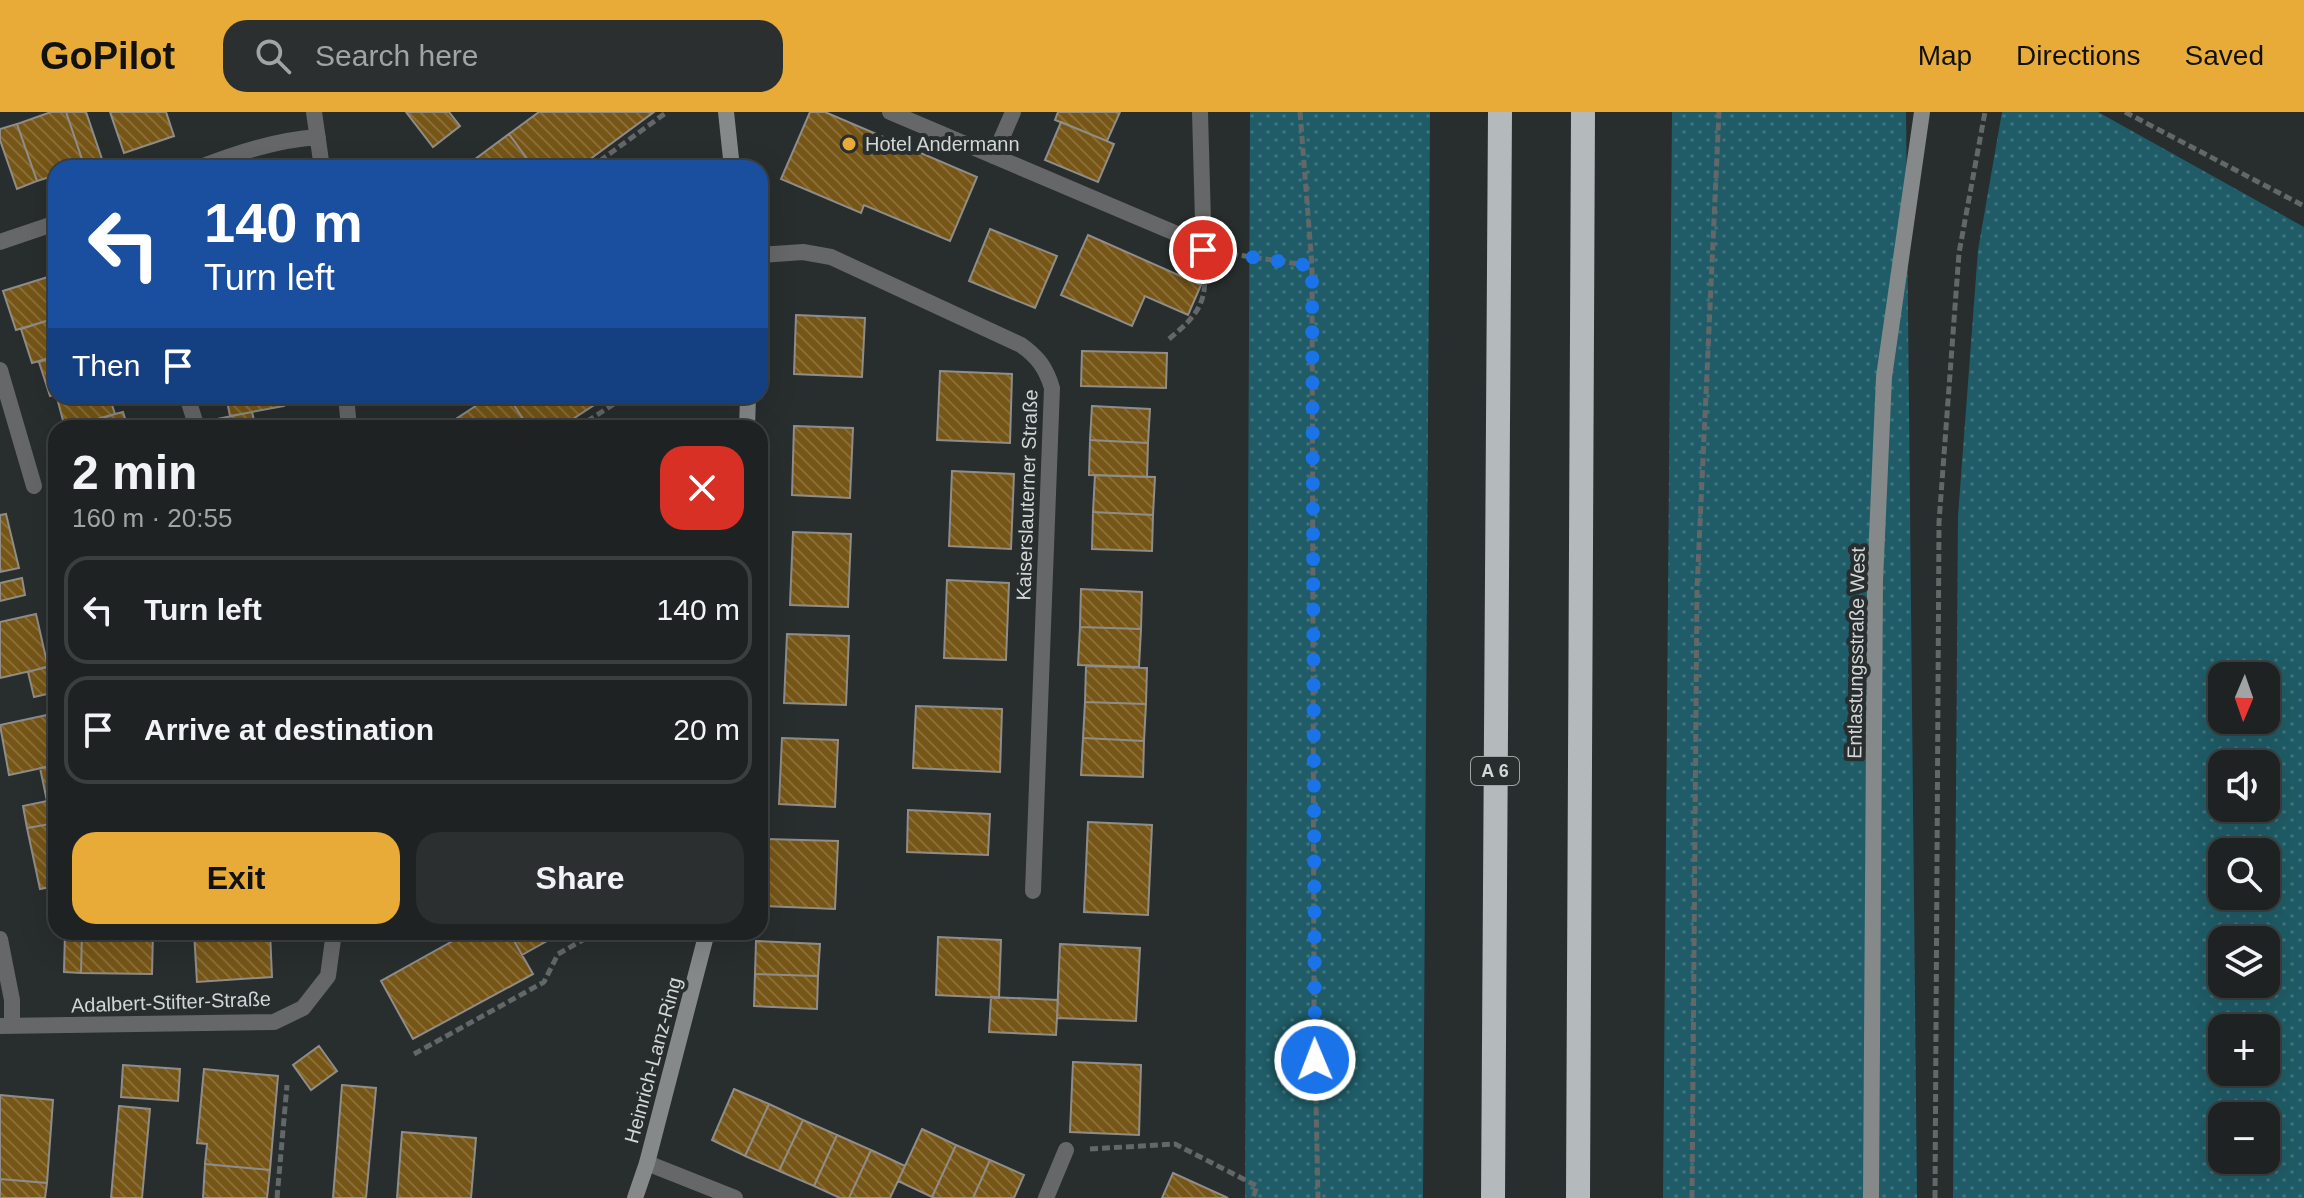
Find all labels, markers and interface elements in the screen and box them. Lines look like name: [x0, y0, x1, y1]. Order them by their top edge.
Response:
search box: [223, 20, 783, 92]
icon: search: [251, 34, 295, 78]
text: GoPilot: [40, 35, 175, 77]
text: Search here: [315, 39, 479, 72]
text: Map: [1918, 40, 1972, 71]
text: Directions: [2016, 40, 2141, 71]
text: Saved: [2185, 40, 2264, 71]
place label: Hotel Andermann: [865, 133, 1020, 155]
marker: Hotel Andermann: [840, 135, 858, 153]
text: 140 m: [204, 191, 363, 254]
icon: left: [72, 192, 176, 296]
pin: [1169, 216, 1237, 284]
icon: arrive: [1181, 228, 1225, 272]
text: Turn left: [204, 257, 335, 298]
icon: arrive: [156, 344, 200, 388]
text: Then: [72, 349, 140, 382]
street label: Kaiserslauterner Straße: [1012, 389, 1042, 601]
text: 2 min: [72, 446, 197, 499]
button: close: [660, 446, 744, 530]
text: 160 m · 20:55: [72, 503, 232, 533]
street label: Entlastungsstraße West: [1843, 546, 1869, 759]
icon: left: [76, 588, 120, 632]
text: Turn left: [144, 593, 262, 626]
text: 140 m: [657, 593, 740, 626]
north arrow: [2208, 662, 2280, 734]
map controls: [2208, 662, 2280, 1174]
icon: arrive: [76, 708, 120, 752]
text: Arrive at destination: [144, 713, 434, 746]
text: 20 m: [673, 713, 740, 746]
button: sound: [2208, 750, 2280, 822]
road number: A 6: [1471, 757, 1519, 785]
button: Exit: [72, 832, 400, 924]
button: Share: [416, 832, 744, 924]
button: search: [2208, 838, 2280, 910]
button: layers: [2208, 926, 2280, 998]
street label: Heinrich-Lanz-Ring: [620, 974, 686, 1146]
street label: Adalbert-Stifter-Straße: [71, 988, 271, 1016]
button: +: [2208, 1014, 2280, 1086]
position arrow: [1273, 1018, 1357, 1102]
button: −: [2208, 1102, 2280, 1174]

